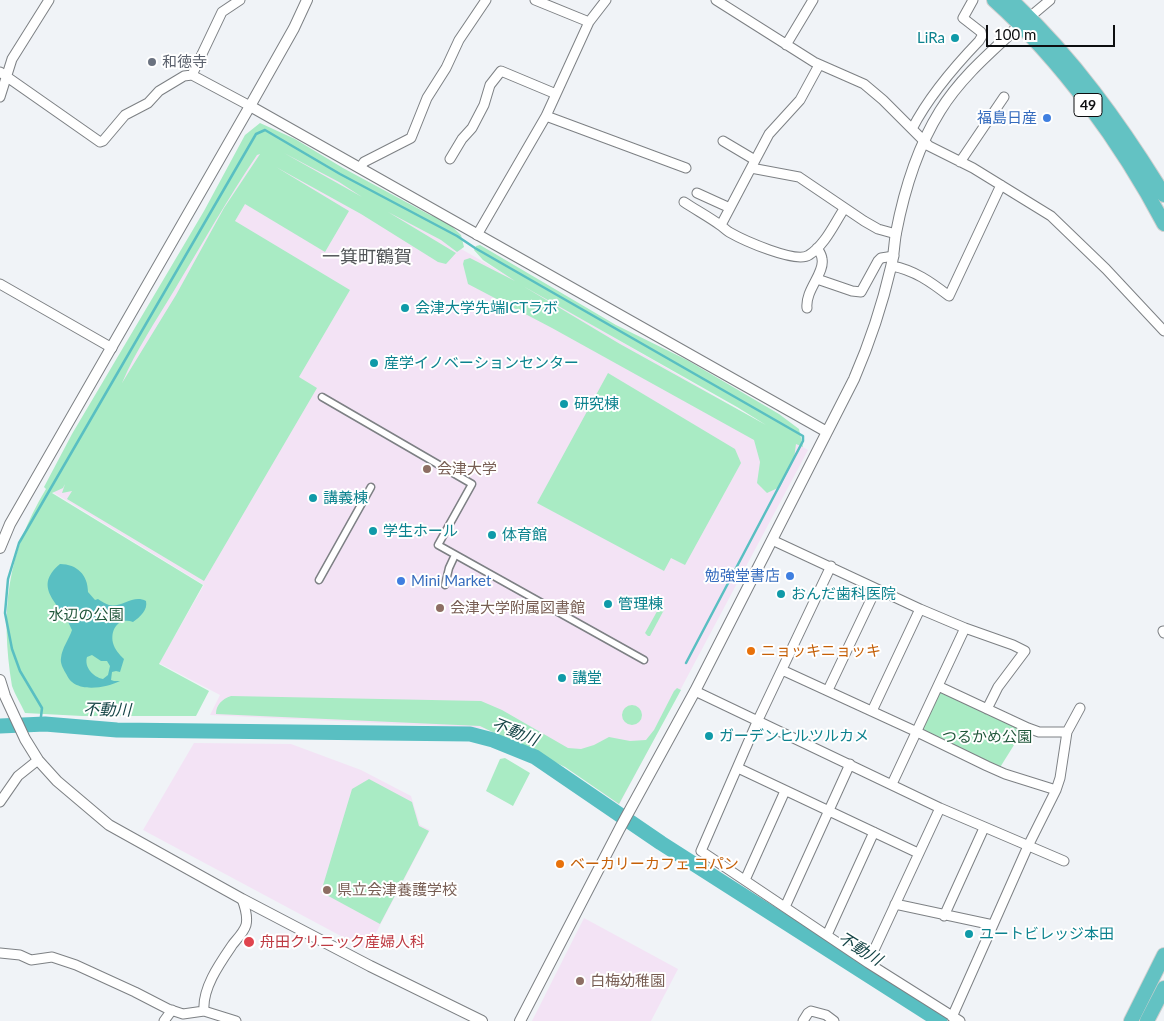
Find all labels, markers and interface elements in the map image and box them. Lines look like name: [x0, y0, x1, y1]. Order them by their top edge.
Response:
scale bar: [989, 15, 1118, 47]
text: 100 m: [994, 25, 1036, 43]
place label: LiRa: [917, 29, 945, 47]
marker: LiRa: [949, 32, 961, 44]
place label: 和徳寺: [162, 53, 207, 71]
marker: 和徳寺: [146, 56, 158, 68]
road number: 49: [1074, 94, 1102, 116]
place label: 福島日産: [977, 109, 1037, 127]
marker: 福島日産: [1041, 112, 1053, 124]
district label: 一箕町鶴賀: [322, 246, 412, 268]
place label: 会津大学先端ICTラボ: [415, 299, 558, 317]
marker: 会津大学先端ICTラボ: [399, 302, 411, 314]
place label: 産学イノベーションセンター: [384, 354, 579, 372]
marker: 産学イノベーションセンター: [368, 357, 380, 369]
place label: 研究棟: [574, 395, 619, 413]
marker: 研究棟: [558, 398, 570, 410]
place label: 会津大学: [437, 460, 497, 478]
marker: 会津大学: [421, 463, 433, 475]
place label: 講義棟: [323, 489, 368, 507]
marker: 講義棟: [307, 492, 319, 504]
place label: 学生ホール: [383, 522, 458, 540]
marker: 学生ホール: [367, 525, 379, 537]
place label: 体育館: [502, 526, 547, 544]
marker: 体育館: [486, 529, 498, 541]
place label: 勉強堂書店: [705, 567, 780, 585]
marker: 勉強堂書店: [784, 570, 796, 582]
place label: Mini Market: [411, 572, 491, 590]
marker: Mini Market: [395, 575, 407, 587]
place label: おんだ歯科医院: [791, 585, 896, 603]
marker: おんだ歯科医院: [775, 588, 787, 600]
place label: 管理棟: [618, 595, 663, 613]
marker: 管理棟: [602, 598, 614, 610]
place label: 会津大学附属図書館: [450, 599, 585, 617]
marker: 会津大学附属図書館: [434, 602, 446, 614]
park label: 水辺の公園: [49, 606, 123, 624]
place label: ニョッキニョッキ: [761, 642, 881, 660]
marker: ニョッキニョッキ: [745, 645, 757, 657]
place label: 講堂: [572, 669, 602, 687]
marker: 講堂: [556, 672, 568, 684]
water label: 不動川: [83, 700, 131, 720]
water label: 不動川: [489, 714, 541, 750]
place label: ガーデンヒルツルカメ: [719, 727, 869, 745]
park label: つるかめ公園: [942, 728, 1032, 746]
marker: ガーデンヒルツルカメ: [703, 730, 715, 742]
place label: ベーカリーカフェ コパン: [570, 855, 739, 873]
marker: ベーカリーカフェ コパン: [554, 858, 566, 870]
place label: 県立会津養護学校: [337, 881, 457, 899]
marker: 県立会津養護学校: [321, 884, 333, 896]
place label: ユートビレッジ本田: [979, 925, 1114, 943]
water label: 不動川: [835, 928, 885, 970]
marker: ユートビレッジ本田: [963, 928, 975, 940]
place label: 舟田クリニック産婦人科: [260, 933, 425, 951]
marker: 舟田クリニック産婦人科: [242, 935, 256, 949]
place label: 白梅幼稚園: [590, 972, 665, 990]
marker: 白梅幼稚園: [574, 975, 586, 987]

